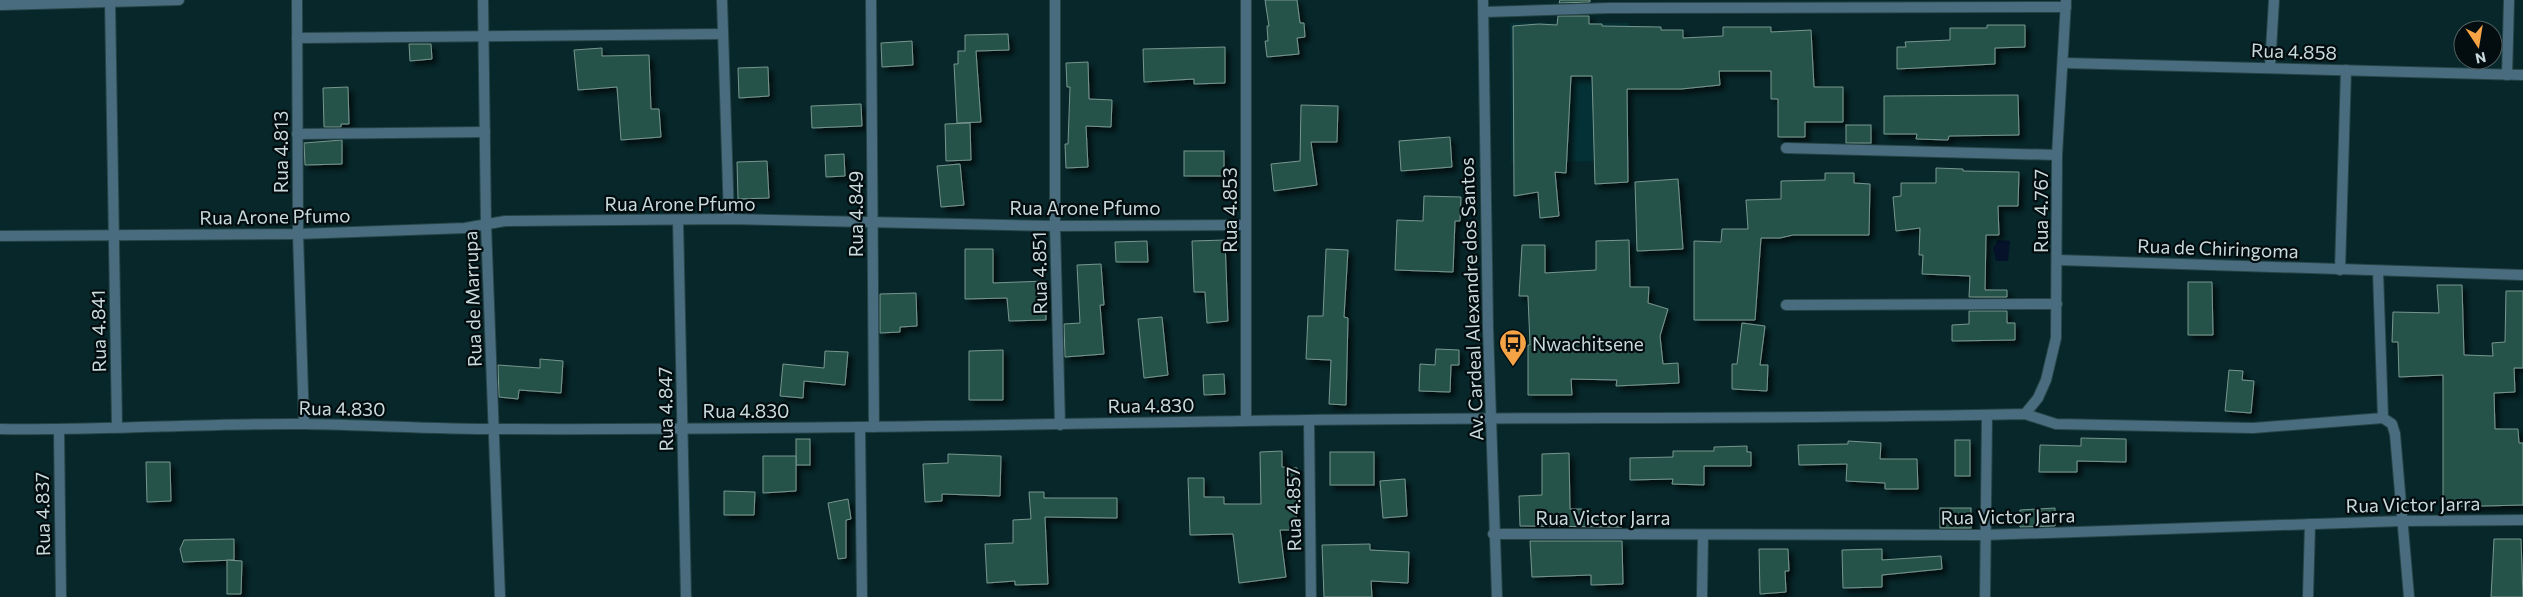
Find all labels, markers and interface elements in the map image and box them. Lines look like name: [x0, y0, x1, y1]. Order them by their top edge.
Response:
north arrow: [2453, 20, 2503, 70]
street label: Rua 4.858: [2251, 38, 2337, 64]
text: N: [2474, 49, 2488, 68]
street label: Rua 4.813: [269, 111, 292, 193]
street label: Av. Cardeal Alexandre dos Santos: [1455, 157, 1487, 441]
street label: Rua 4.853: [1218, 167, 1241, 253]
street label: Rua 4.767: [2029, 169, 2052, 253]
street label: Rua 4.849: [844, 171, 867, 257]
street label: Rua Arone Pfumo: [604, 192, 756, 215]
street label: Rua Arone Pfumo: [1009, 196, 1161, 219]
street label: Rua Arone Pfumo: [199, 203, 351, 229]
street label: Rua de Marrupa: [458, 230, 486, 368]
street label: Rua 4.851: [1027, 231, 1051, 315]
street label: Rua de Chiringoma: [2137, 234, 2299, 262]
street label: Rua 4.841: [86, 289, 110, 373]
bus stop icon: Nwachitsene: [1498, 328, 1528, 367]
place label: Nwachitsene: [1532, 332, 1644, 355]
street label: Rua 4.847: [653, 366, 677, 452]
street label: Rua 4.830: [1107, 393, 1195, 417]
street label: Rua 4.830: [298, 396, 386, 420]
street label: Rua 4.830: [703, 399, 789, 422]
street label: Rua 4.857: [1281, 466, 1305, 552]
street label: Rua 4.837: [30, 472, 54, 556]
street label: Rua Victor Jarra: [2345, 491, 2481, 517]
street label: Rua Victor Jarra: [1940, 503, 2076, 529]
street label: Rua Victor Jarra: [1536, 506, 1670, 529]

